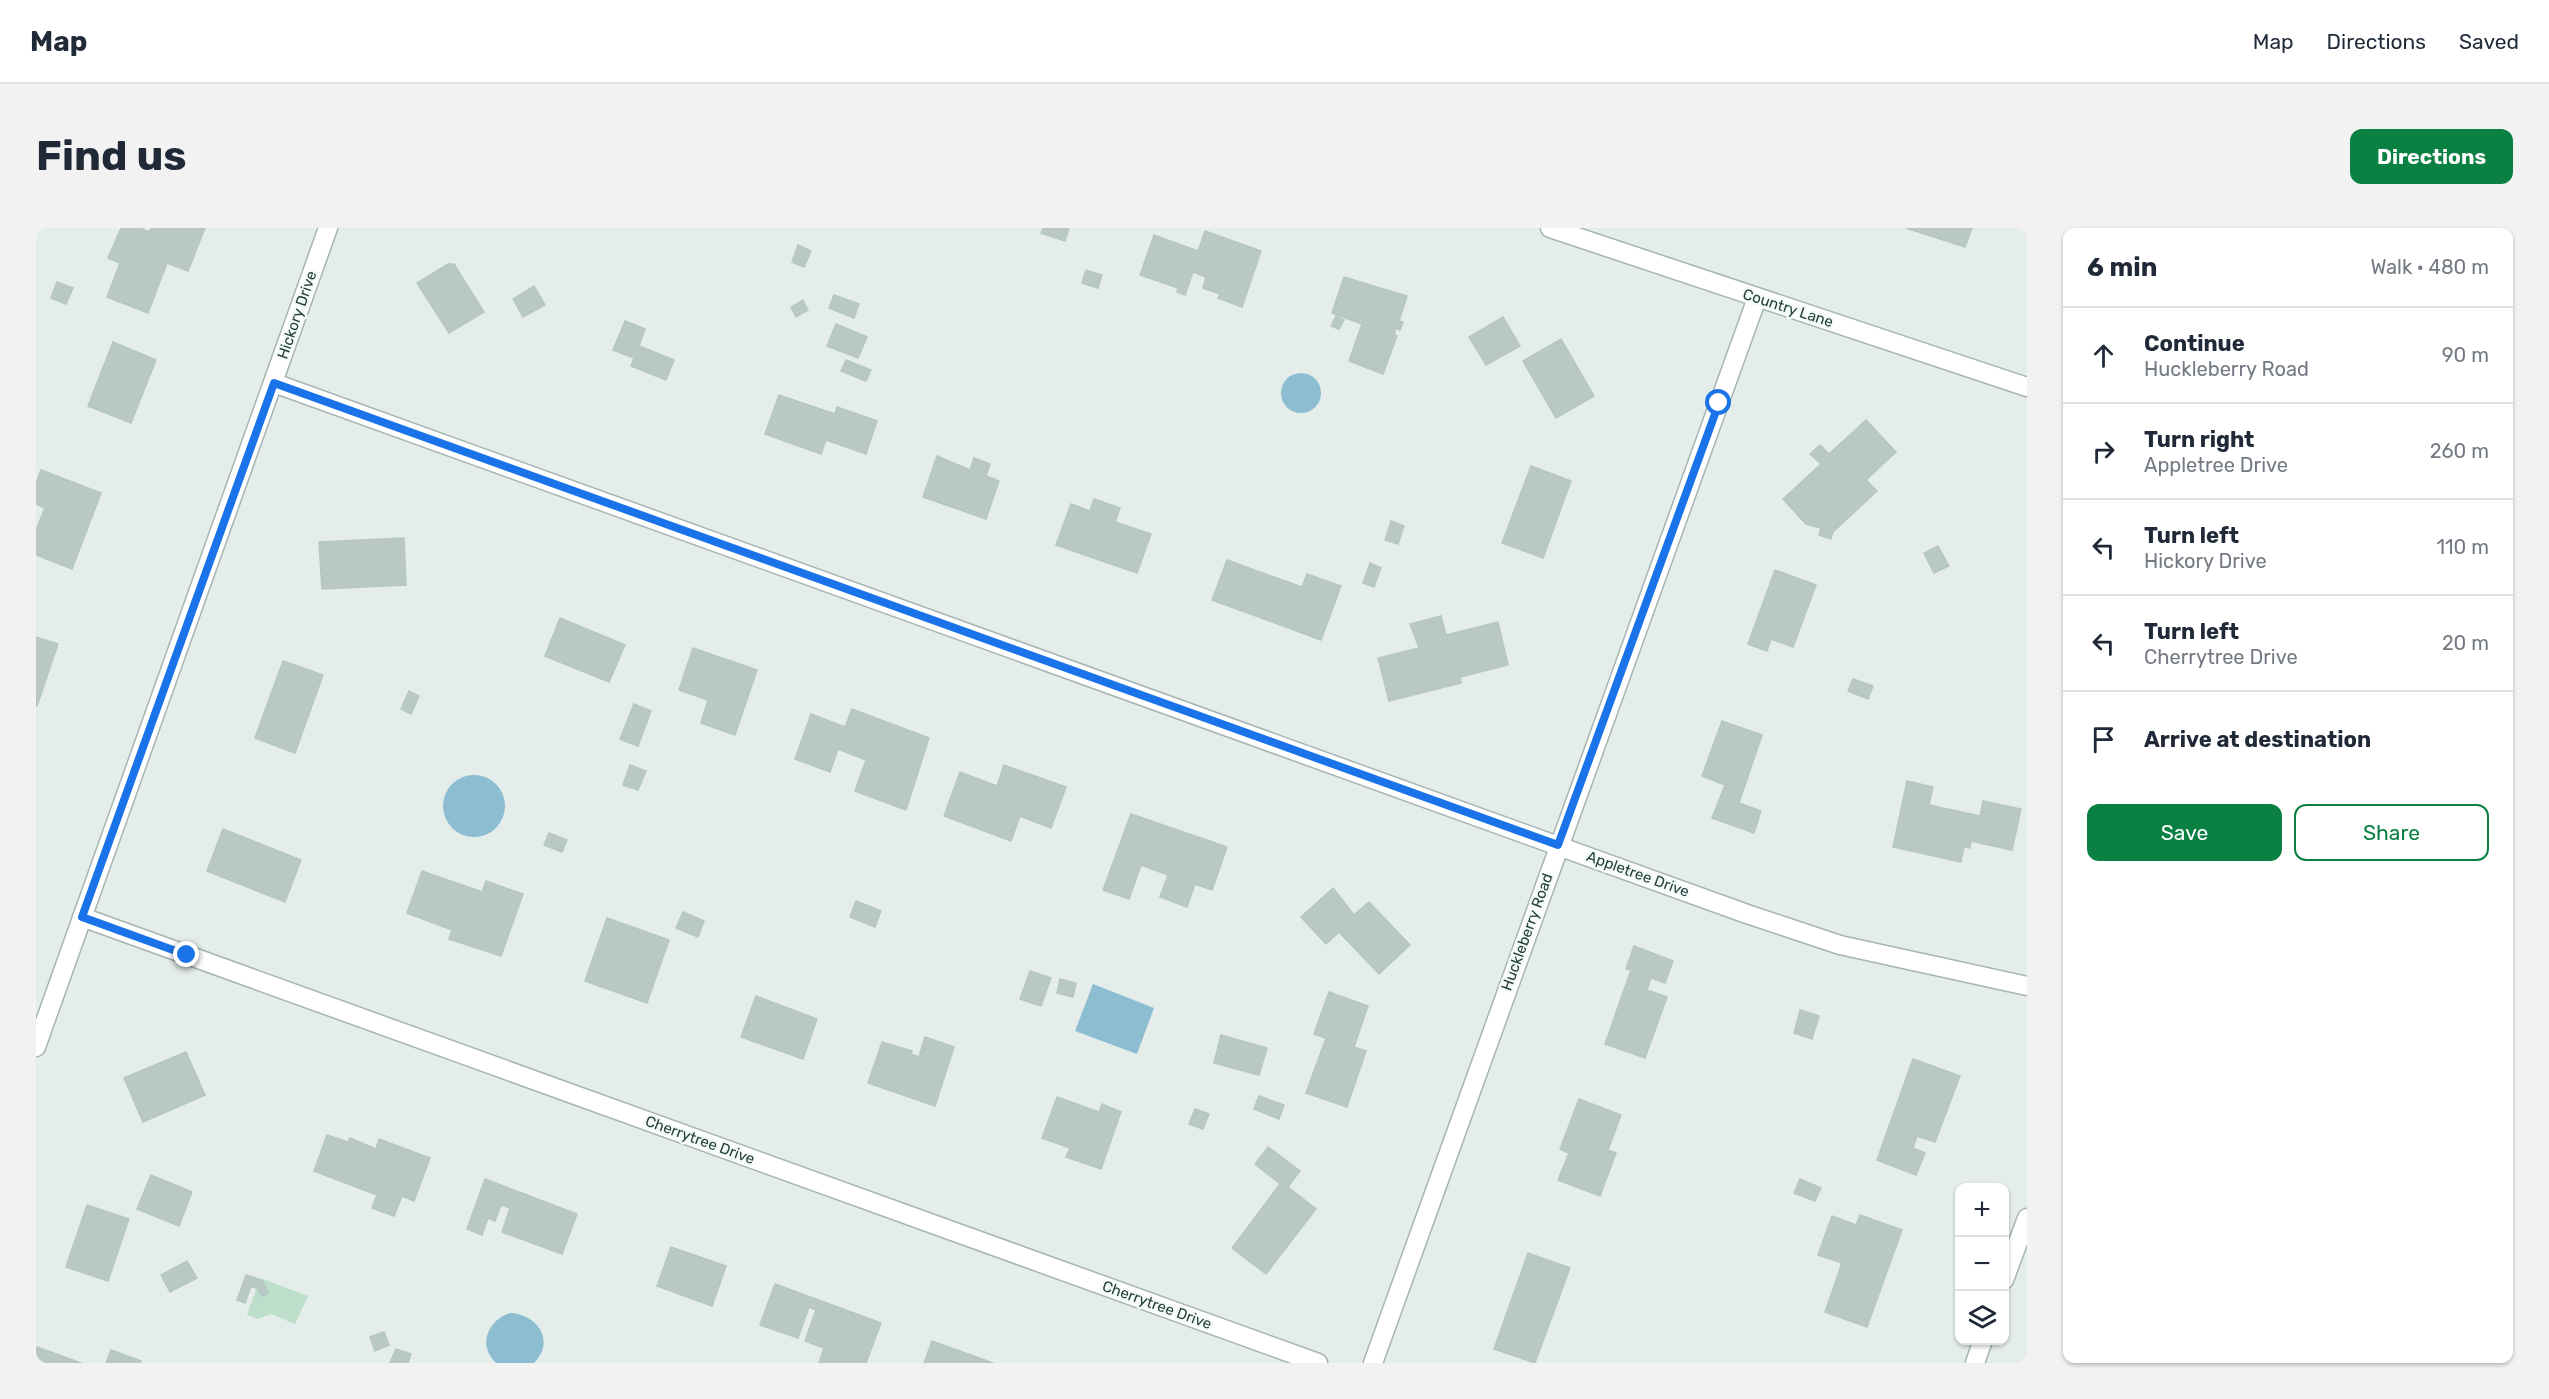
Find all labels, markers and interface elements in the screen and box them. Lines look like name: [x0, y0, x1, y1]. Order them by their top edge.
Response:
text: Map: [30, 25, 87, 58]
text: Map: [2253, 29, 2294, 54]
text: Directions: [2327, 29, 2426, 54]
text: Saved: [2459, 29, 2519, 54]
button: Directions: [2350, 129, 2513, 184]
text: Find us: [36, 131, 187, 181]
text: 6 min: [2087, 252, 2157, 283]
text: Walk · 480 m: [2370, 255, 2489, 279]
street label: Hickory Drive: [274, 269, 320, 361]
street label: Country Lane: [1741, 285, 1835, 331]
text: Continue: [2144, 330, 2245, 357]
icon: ahead: [2087, 339, 2120, 372]
text: 90 m: [2442, 343, 2489, 367]
text: Huckleberry Road: [2144, 357, 2309, 381]
route start: [1705, 389, 1731, 415]
text: Turn right: [2144, 426, 2254, 453]
icon: right: [2087, 435, 2120, 468]
text: 260 m: [2430, 439, 2489, 463]
text: Appletree Drive: [2144, 453, 2288, 477]
text: Turn left: [2144, 522, 2239, 549]
icon: left: [2087, 531, 2120, 564]
text: 110 m: [2437, 535, 2489, 559]
text: Hickory Drive: [2144, 549, 2267, 573]
text: Turn left: [2144, 618, 2239, 645]
icon: left: [2087, 627, 2120, 660]
text: 20 m: [2442, 631, 2489, 655]
text: Cherrytree Drive: [2144, 645, 2298, 669]
icon: arrive: [2087, 723, 2120, 756]
text: Arrive at destination: [2144, 726, 2371, 753]
button: Save: [2087, 804, 2282, 861]
button: Share: [2294, 804, 2489, 861]
street label: Appletree Drive: [1584, 847, 1692, 901]
street label: Huckleberry Road: [1497, 871, 1557, 993]
route end: [173, 941, 199, 967]
street label: Cherrytree Drive: [643, 1112, 757, 1168]
map controls: [1955, 1183, 2009, 1345]
button: +: [1955, 1183, 2009, 1237]
button: −: [1955, 1237, 2009, 1291]
street label: Cherrytree Drive: [1100, 1277, 1214, 1333]
button: layers: [1955, 1291, 2009, 1345]

